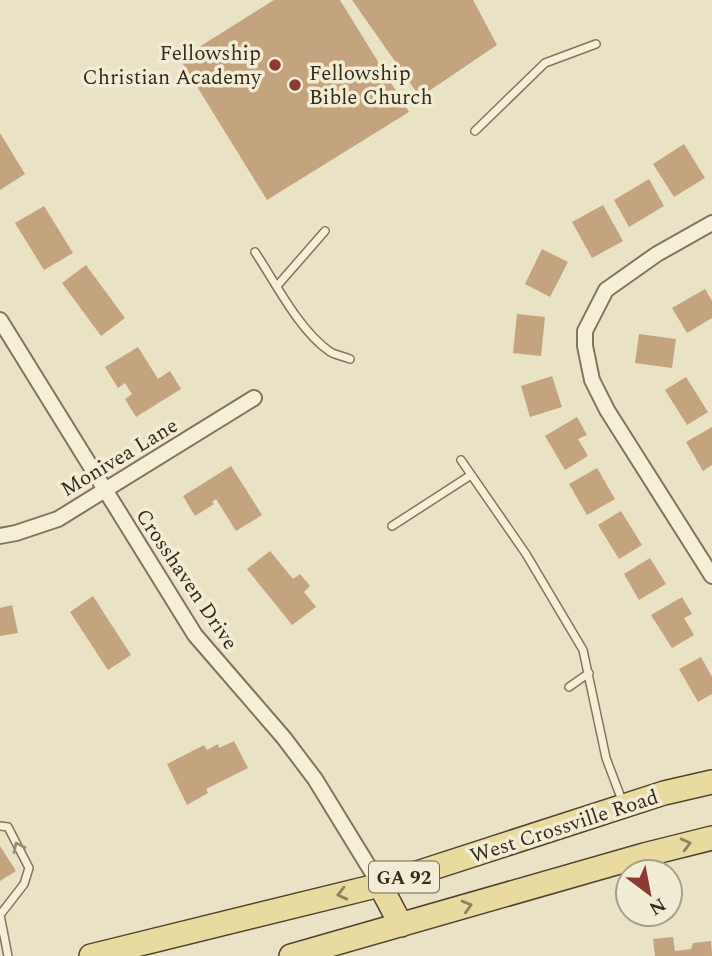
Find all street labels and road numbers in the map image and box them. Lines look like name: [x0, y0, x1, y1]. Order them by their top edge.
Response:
street label: Monivea Lane: [55, 410, 184, 506]
street label: Crosshaven Drive: [127, 502, 245, 657]
street label: West Crossville Road: [466, 781, 663, 873]
road number: GA 92: [369, 862, 439, 892]

